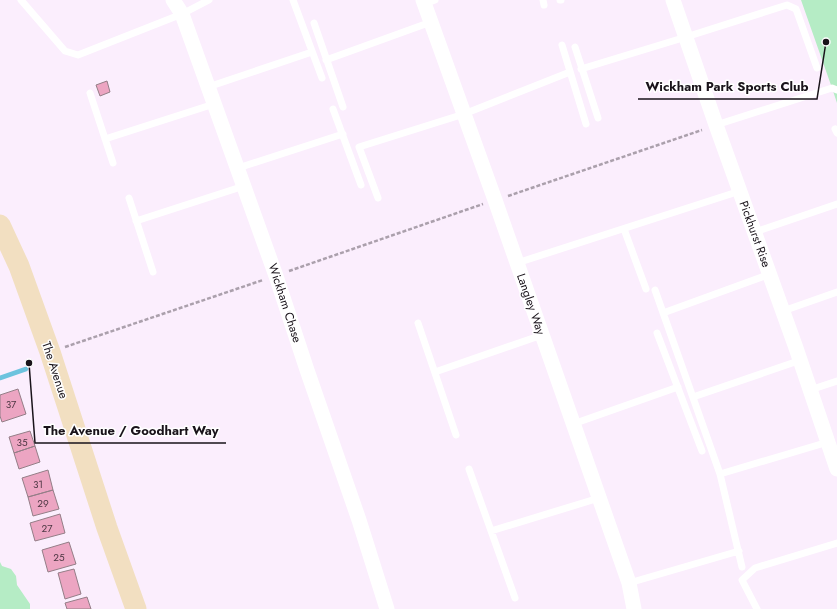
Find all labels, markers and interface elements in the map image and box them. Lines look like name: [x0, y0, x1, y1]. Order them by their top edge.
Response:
callout: Wickham Park Sports Club: [638, 74, 817, 99]
text: Wickham Park Sports Club: [645, 77, 809, 96]
street label: Pickhurst Rise: [735, 198, 775, 270]
street label: Wickham Chase: [264, 261, 306, 345]
street label: Langley Way: [512, 271, 550, 338]
street label: The Avenue: [37, 339, 73, 401]
house number: 37: [6, 397, 17, 412]
callout: The Avenue / Goodhart Way: [35, 418, 226, 443]
text: The Avenue / Goodhart Way: [43, 421, 219, 440]
house number: 35: [16, 435, 28, 450]
house number: 31: [33, 477, 43, 492]
house number: 29: [37, 496, 49, 511]
house number: 27: [42, 521, 53, 536]
house number: 25: [53, 550, 65, 565]

